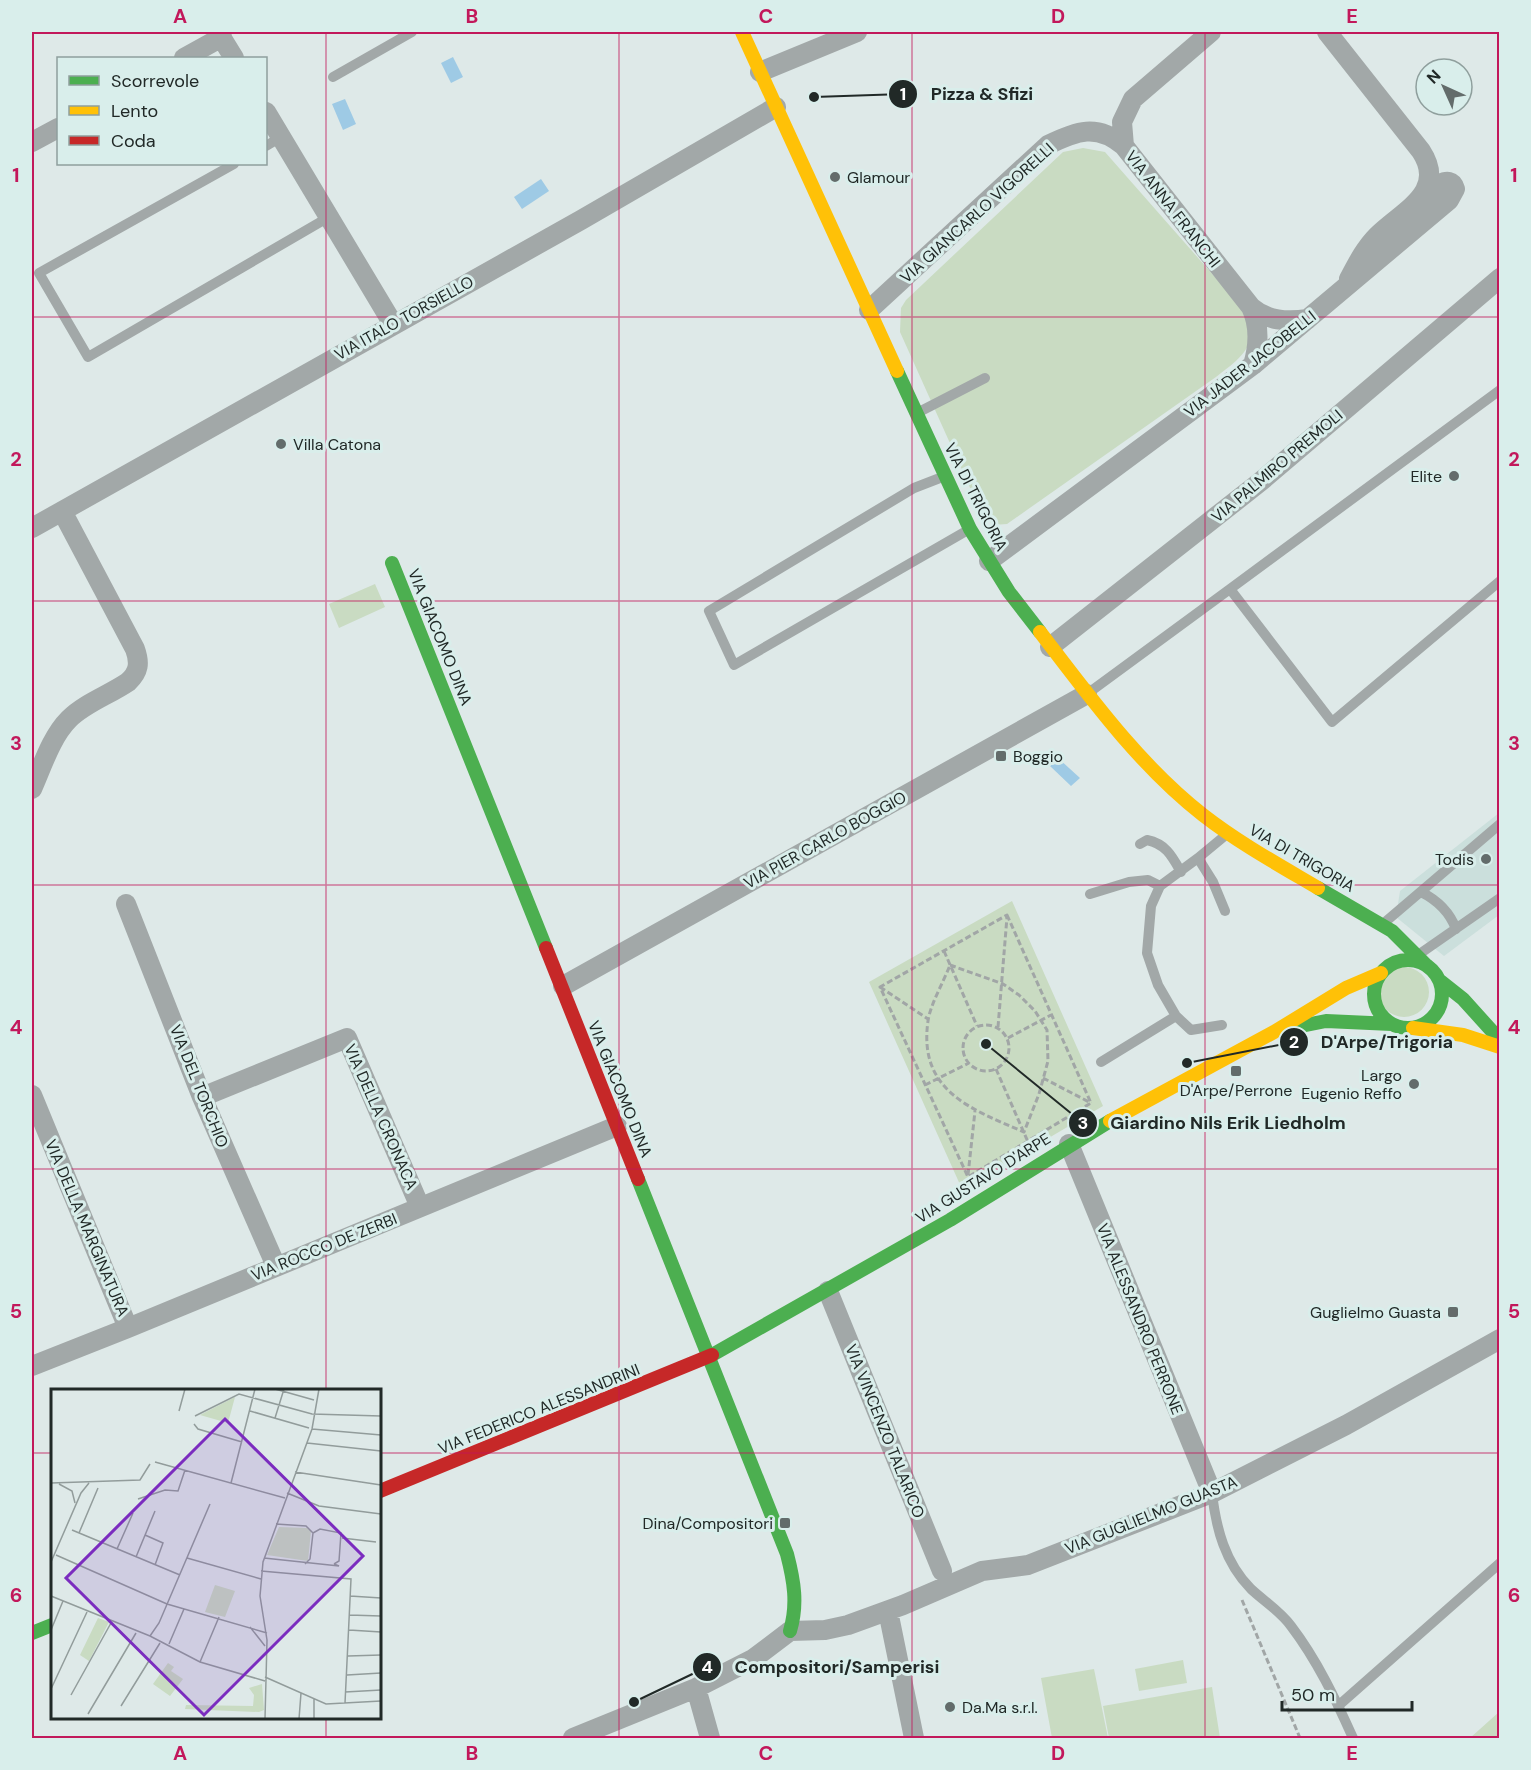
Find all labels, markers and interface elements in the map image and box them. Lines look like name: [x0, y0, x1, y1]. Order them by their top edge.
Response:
text: A: [173, 3, 187, 29]
text: B: [466, 3, 478, 29]
text: C: [759, 3, 773, 29]
text: D: [1051, 3, 1065, 29]
text: E: [1346, 3, 1358, 29]
legend: [57, 57, 267, 165]
north arrow: [1414, 57, 1474, 117]
text: N: [1422, 65, 1445, 88]
text: Scorrevole: [111, 69, 199, 93]
callout: Pizza & Sfizi: [888, 76, 1045, 112]
text: 1: [900, 82, 906, 106]
text: Pizza & Sfizi: [931, 82, 1033, 106]
text: Lento: [111, 99, 158, 123]
text: Coda: [111, 129, 156, 153]
street label: VIA GIANCARLO VIGORELLI: [896, 138, 1058, 288]
street label: VIA ANNA FRANCHI: [1121, 146, 1225, 272]
text: 1: [12, 162, 20, 188]
text: 1: [1510, 162, 1518, 188]
place label: Glamour: [847, 167, 910, 188]
marker: Glamour: [828, 170, 842, 184]
street label: VIA ITALO TORSIELLO: [331, 271, 477, 365]
street label: VIA JADER JACOBELLI: [1180, 306, 1320, 422]
street label: VIA PALMIRO PREMOLI: [1207, 405, 1347, 527]
place label: Villa Catona: [293, 434, 381, 455]
marker: Villa Catona: [274, 437, 288, 451]
street label: VIA DI TRIGORIA: [940, 439, 1013, 555]
text: 2: [10, 446, 22, 472]
text: 2: [1508, 446, 1520, 472]
place label: Elite: [1410, 466, 1442, 487]
marker: Elite: [1447, 469, 1461, 483]
street label: VIA GIACOMO DINA: [403, 566, 477, 709]
text: 3: [10, 730, 22, 756]
text: 3: [1508, 730, 1520, 756]
place label: Boggio: [1013, 746, 1063, 767]
marker: Boggio: [994, 749, 1008, 763]
street label: VIA PIER CARLO BOGGIO: [740, 786, 910, 894]
street label: VIA DI TRIGORIA: [1245, 819, 1359, 897]
place label: Todis: [1435, 849, 1474, 870]
marker: Todis: [1479, 852, 1493, 866]
text: 4: [10, 1014, 23, 1040]
text: 4: [1508, 1014, 1521, 1040]
street label: VIA GIACOMO DINA: [583, 1018, 657, 1161]
street label: VIA DEL TORCHIO: [165, 1021, 233, 1151]
callout: D'Arpe/Trigoria: [1279, 1024, 1465, 1060]
text: 2: [1289, 1030, 1299, 1054]
text: D'Arpe/Trigoria: [1321, 1030, 1453, 1054]
street label: VIA DELLA CRONACA: [339, 1041, 423, 1193]
marker: D'Arpe/Perrone: [1229, 1064, 1243, 1078]
place label: Largo Eugenio Reffo: [1301, 1065, 1402, 1104]
marker: Largo Eugenio Reffo: [1407, 1077, 1421, 1091]
place label: D'Arpe/Perrone: [1180, 1080, 1292, 1101]
callout: Giardino Nils Erik Liedholm: [1068, 1105, 1358, 1141]
text: 3: [1078, 1111, 1088, 1135]
text: Giardino Nils Erik Liedholm: [1110, 1111, 1346, 1135]
street label: VIA GUSTAVO D'ARPE: [911, 1128, 1055, 1228]
street label: VIA DELLA MARGINATURA: [40, 1136, 134, 1320]
street label: VIA ROCCO DE ZERBI: [248, 1208, 400, 1286]
street label: VIA ALESSANDRO PERRONE: [1092, 1220, 1188, 1418]
text: 5: [10, 1298, 22, 1324]
text: 5: [1508, 1298, 1520, 1324]
place label: Guglielmo Guasta: [1310, 1302, 1441, 1323]
marker: Guglielmo Guasta: [1446, 1305, 1460, 1319]
street label: VIA VINCENZO TALARICO: [840, 1341, 930, 1521]
street label: VIA FEDERICO ALESSANDRINI: [435, 1359, 643, 1459]
inset map: [51, 1389, 381, 1719]
street label: VIA GUGLIELMO GUASTA: [1062, 1471, 1241, 1559]
place label: Dina/Compositori: [643, 1513, 773, 1534]
marker: Dina/Compositori: [778, 1516, 792, 1530]
text: 6: [10, 1582, 22, 1608]
text: 6: [1508, 1582, 1520, 1608]
callout: Compositori/Samperisi: [692, 1649, 951, 1685]
text: 4: [701, 1655, 713, 1679]
text: Compositori/Samperisi: [735, 1655, 939, 1679]
scale bar: [1282, 1674, 1412, 1712]
text: 50 m: [1291, 1683, 1335, 1707]
place label: Da.Ma s.r.l.: [962, 1697, 1038, 1718]
marker: Da.Ma s.r.l.: [943, 1700, 957, 1714]
text: A: [173, 1740, 187, 1766]
text: B: [466, 1740, 478, 1766]
text: C: [759, 1740, 773, 1766]
text: D: [1051, 1740, 1065, 1766]
text: E: [1346, 1740, 1358, 1766]

